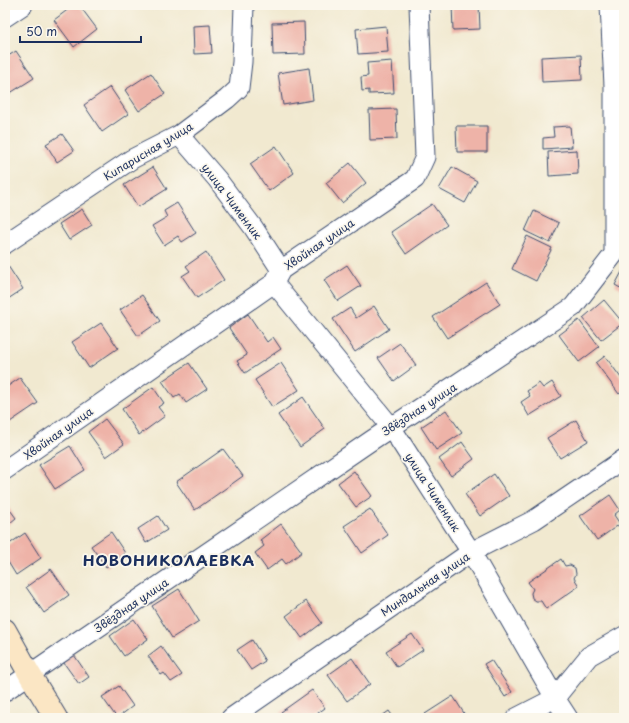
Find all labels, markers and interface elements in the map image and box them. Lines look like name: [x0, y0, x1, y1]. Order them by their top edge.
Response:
scale bar: [20, 18, 141, 44]
text: 50 m: [26, 22, 57, 40]
street label: Кипарисная улица: [100, 118, 196, 184]
street label: улица Чименлик: [198, 159, 267, 243]
street label: Хвойная улица: [280, 214, 358, 274]
street label: Звёздная улица: [378, 378, 460, 440]
street label: Хвойная улица: [20, 403, 96, 463]
street label: улица Чименлик: [401, 449, 465, 535]
district label: НОВОНИКОЛАЕВКА: [83, 548, 255, 571]
street label: Миндальная улица: [377, 548, 473, 620]
street label: Звёздная улица: [90, 574, 172, 636]

